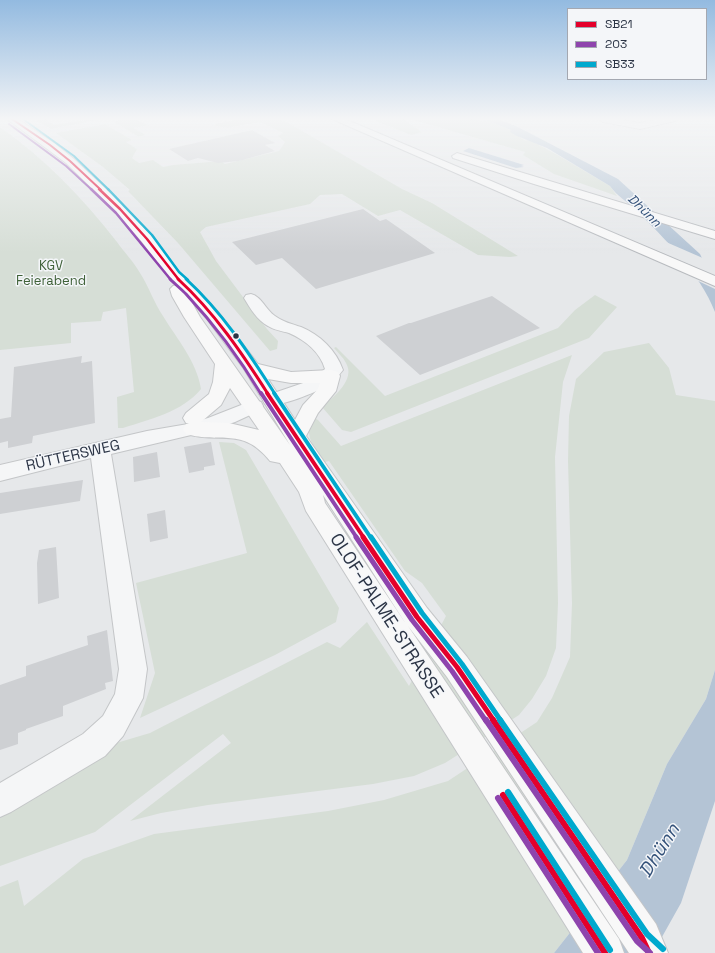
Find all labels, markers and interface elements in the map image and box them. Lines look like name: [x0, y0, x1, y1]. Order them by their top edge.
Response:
legend: [567, 8, 707, 80]
text: SB21: [605, 16, 633, 32]
text: 203: [605, 36, 627, 52]
text: SB33: [605, 56, 635, 72]
water label: Dhünn: [624, 191, 664, 231]
park label: KGV Feierabend: [16, 258, 86, 289]
unlabelled marker: [231, 331, 241, 341]
street label: RÜTTERSWEG: [24, 436, 122, 476]
street label: OLOF-PALME-STRASSE: [325, 530, 447, 702]
water label: Dhünn: [635, 820, 685, 882]

